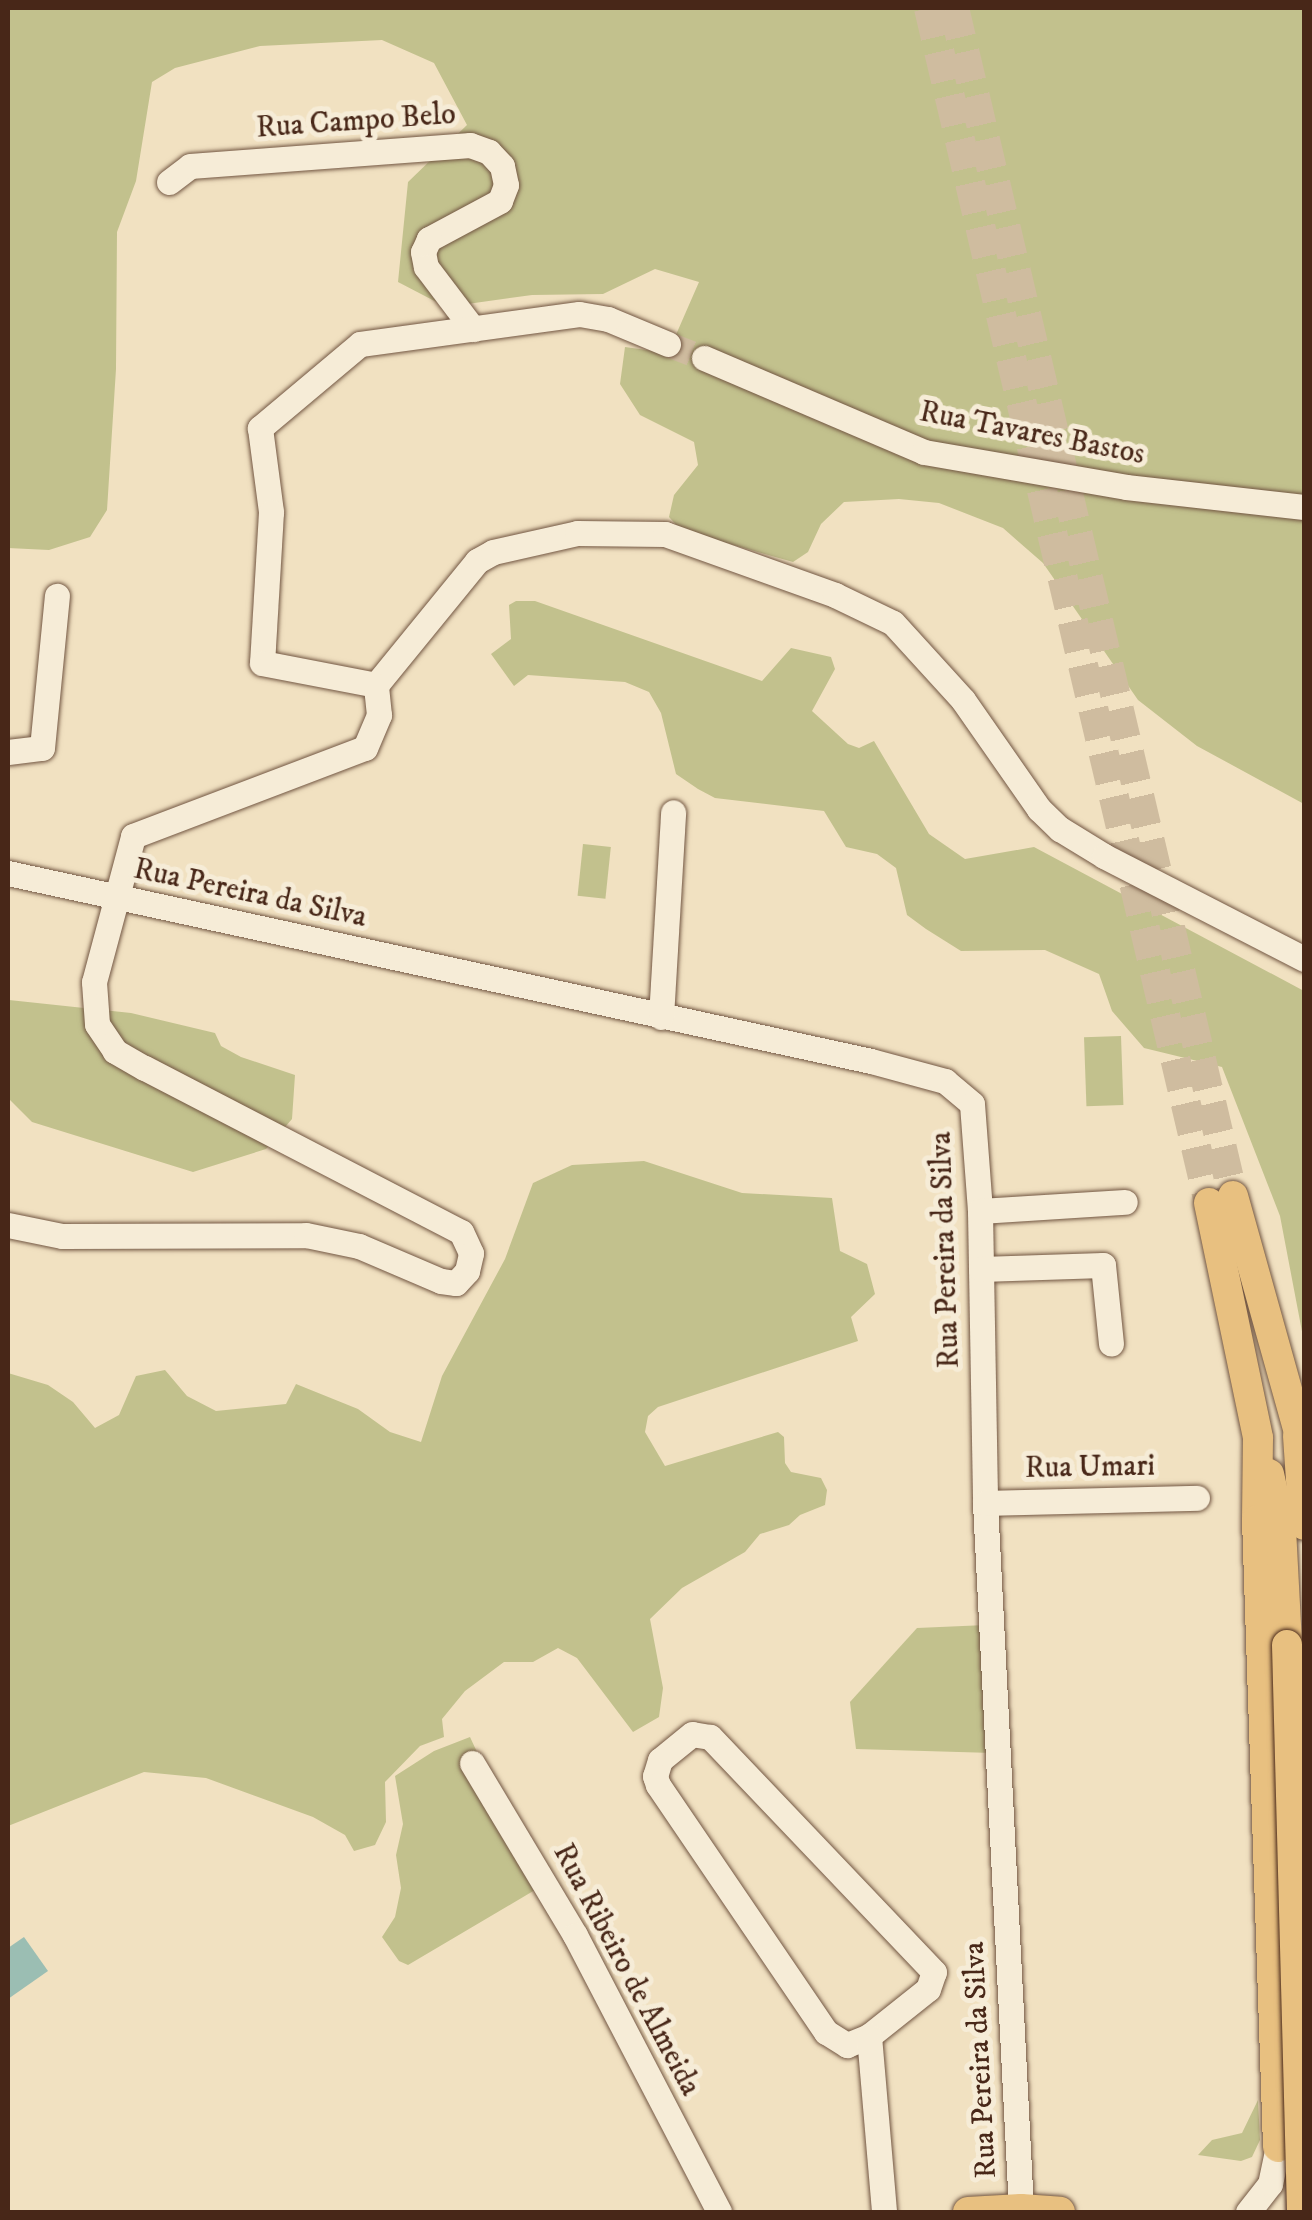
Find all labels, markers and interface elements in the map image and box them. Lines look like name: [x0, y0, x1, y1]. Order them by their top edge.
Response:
street label: Rua Campo Belo: [255, 97, 457, 147]
street label: Rua Tavares Bastos: [917, 395, 1147, 473]
street label: Rua Pereira da Silva: [130, 852, 370, 936]
street label: Rua Pereira da Silva: [924, 1131, 968, 1369]
street label: Rua Umari: [1025, 1449, 1155, 1487]
street label: Rua Ribeiro de Almeida: [544, 1838, 708, 2102]
street label: Rua Pereira da Silva: [957, 1941, 1005, 2179]

